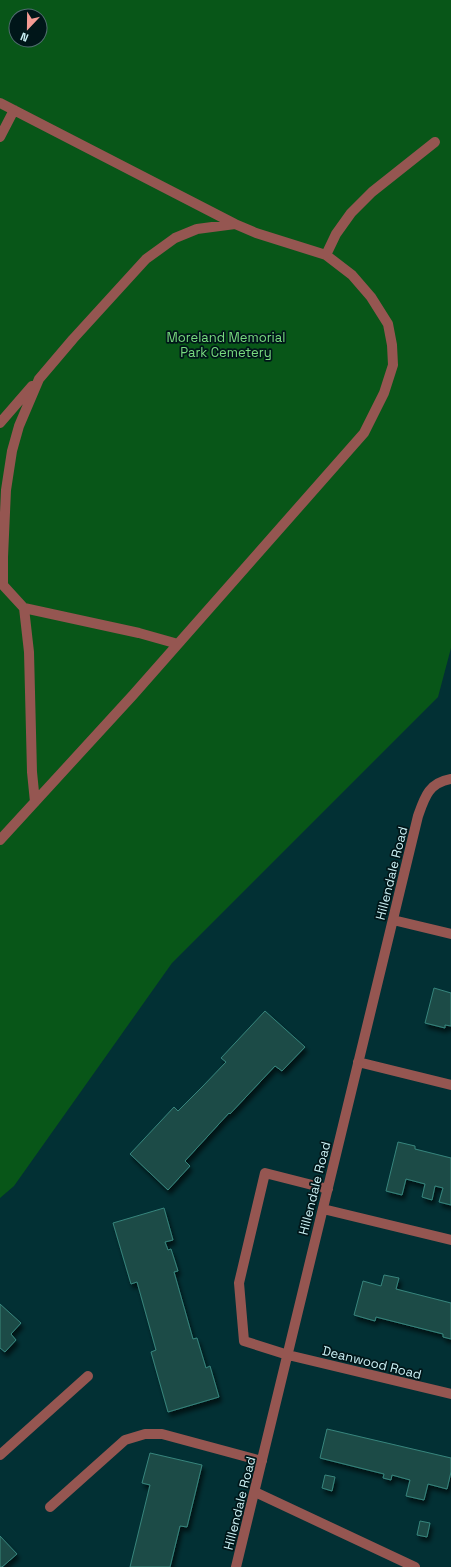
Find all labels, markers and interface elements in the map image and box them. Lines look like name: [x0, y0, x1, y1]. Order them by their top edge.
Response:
north arrow: [8, 8, 48, 48]
text: N: [18, 29, 30, 45]
park label: Moreland Memorial Park Cemetery: [167, 329, 285, 361]
street label: Hillendale Road: [372, 825, 411, 922]
street label: Hillendale Road: [295, 1140, 334, 1237]
street label: Deanwood Road: [320, 1342, 423, 1383]
street label: Hillendale Road: [220, 1455, 259, 1552]

